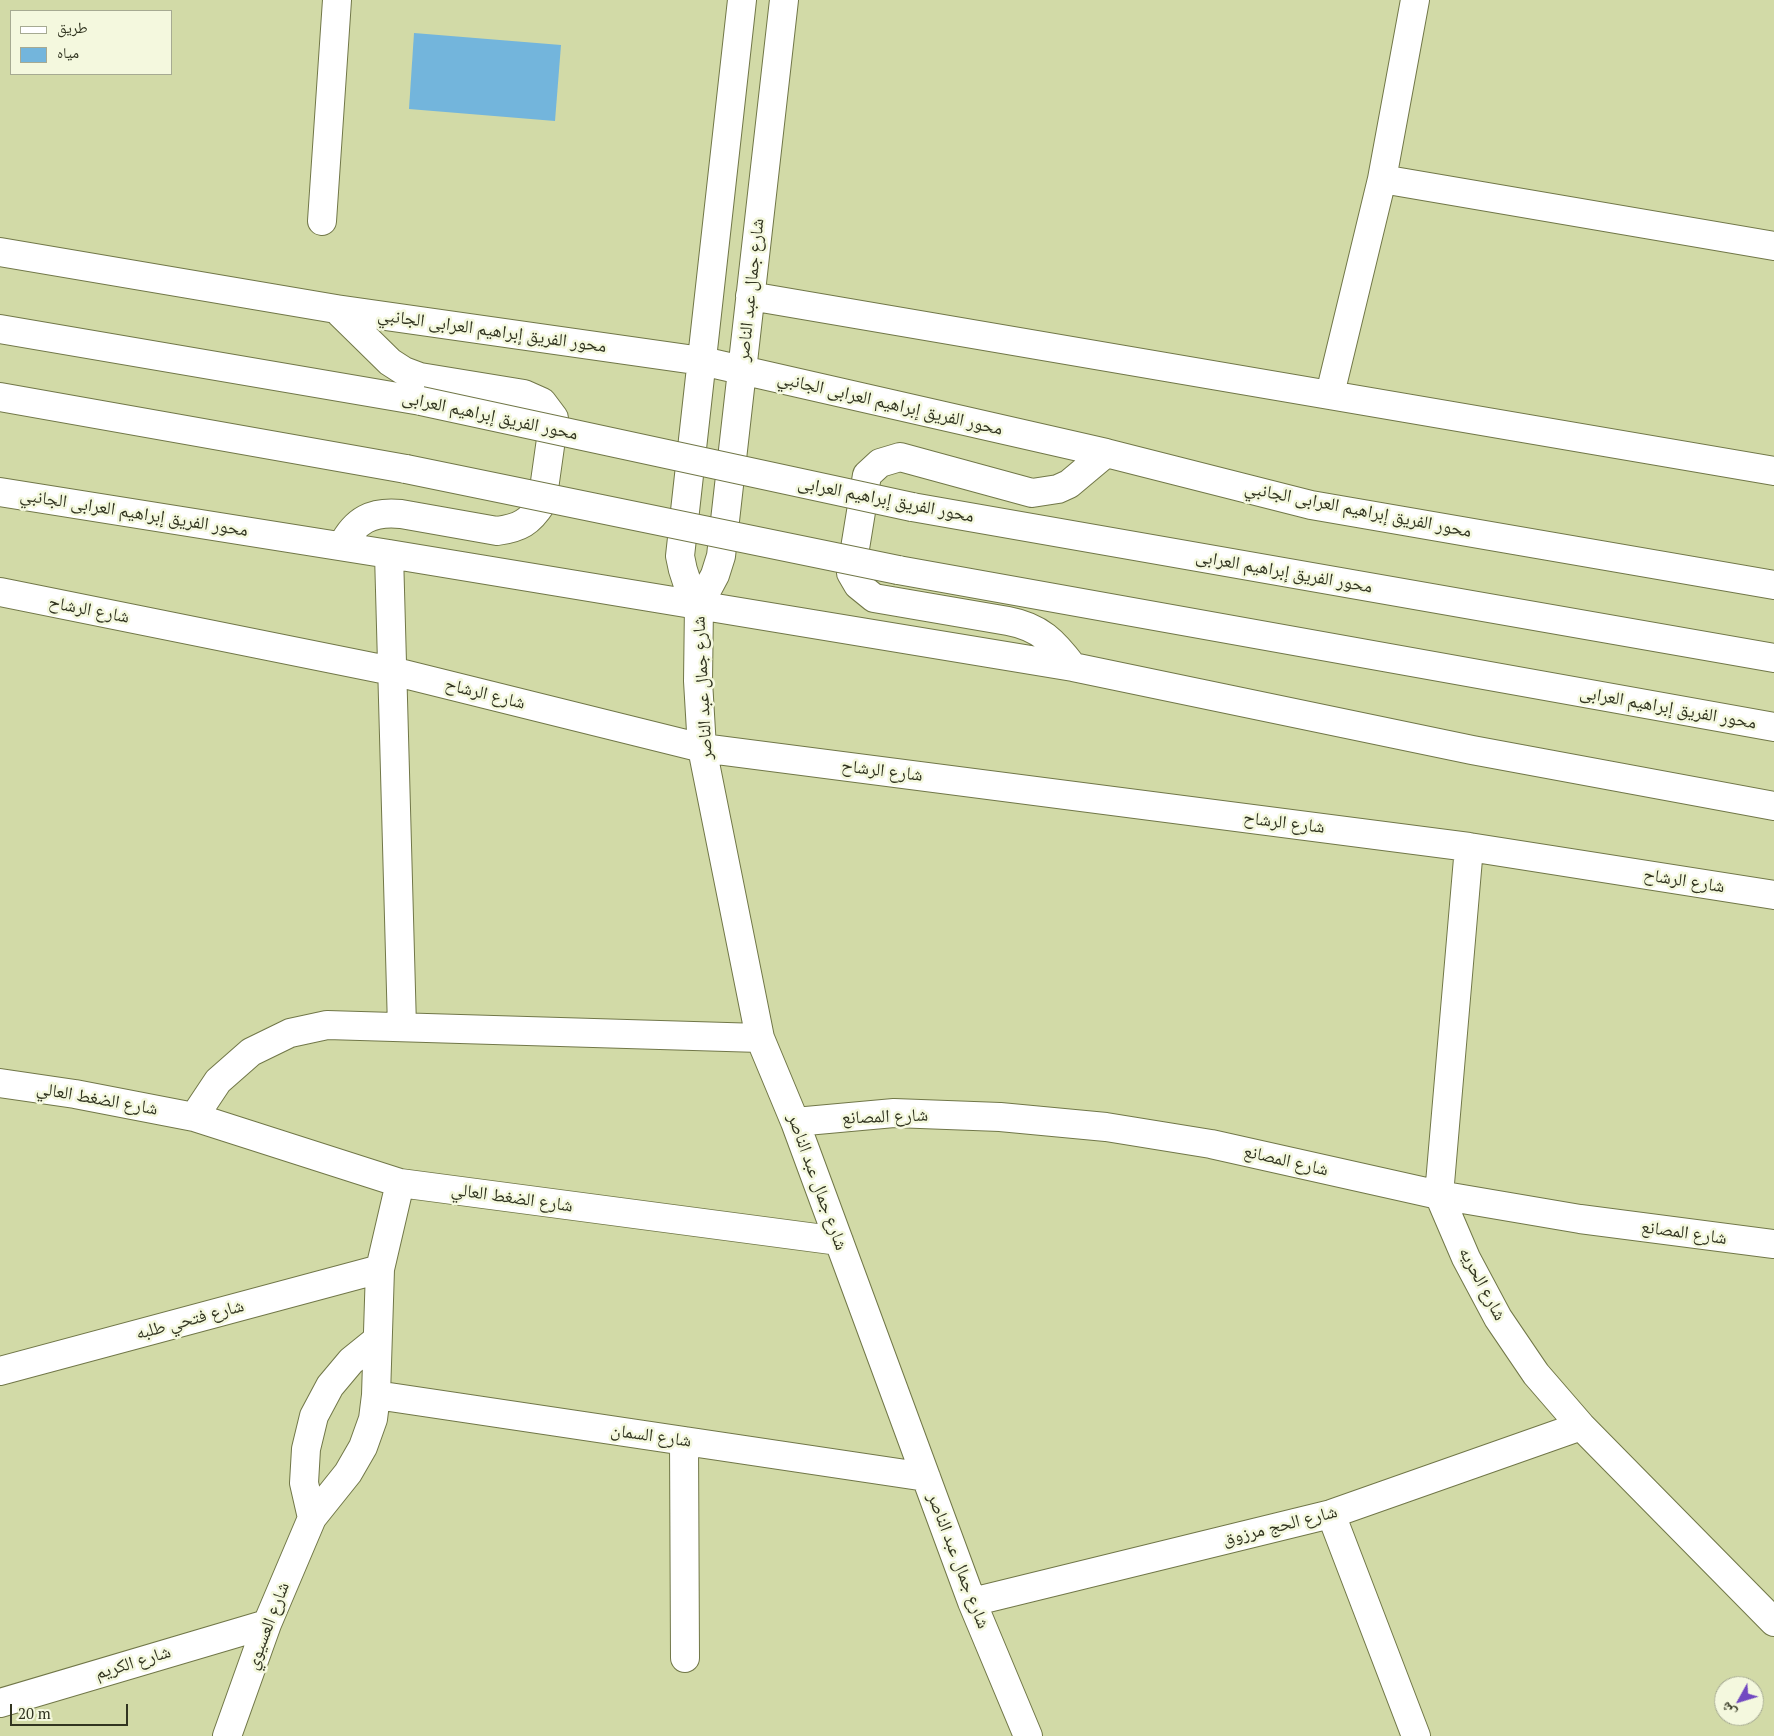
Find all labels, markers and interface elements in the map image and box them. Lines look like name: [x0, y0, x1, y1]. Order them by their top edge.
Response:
legend: [10, 10, 172, 75]
text: طريق: [57, 17, 88, 37]
text: مياه: [57, 42, 79, 62]
street label: شارع جمال عبد الناصر: [733, 217, 769, 363]
street label: محور الفريق إبراهيم العرابى الجانبي: [376, 304, 608, 358]
street label: محور الفريق إبراهيم العرابى الجانبي: [775, 368, 1005, 440]
street label: محور الفريق إبراهيم العرابى: [400, 387, 580, 445]
street label: محور الفريق إبراهيم العرابى: [796, 472, 976, 528]
street label: محور الفريق إبراهيم العرابى الجانبي: [1243, 477, 1473, 543]
street label: محور الفريق إبراهيم العرابى الجانبي: [18, 484, 250, 542]
street label: محور الفريق إبراهيم العرابى: [1194, 546, 1374, 598]
street label: شارع الرشاح: [47, 592, 131, 628]
street label: شارع جمال عبد الناصر: [688, 616, 718, 760]
street label: شارع الرشاح: [443, 674, 527, 714]
street label: محور الفريق إبراهيم العرابى: [1578, 682, 1758, 734]
street label: شارع الرشاح: [840, 755, 924, 787]
street label: شارع الرشاح: [1242, 807, 1326, 839]
street label: شارع الرشاح: [1642, 864, 1726, 898]
street label: شارع الضغط العالي: [35, 1078, 159, 1120]
street label: شارع المصانع: [842, 1105, 928, 1129]
street label: شارع جمال عبد الناصر: [782, 1111, 852, 1253]
street label: شارع المصانع: [1242, 1141, 1330, 1181]
street label: شارع الضغط العالي: [450, 1179, 574, 1217]
street label: شارع المصانع: [1640, 1216, 1728, 1250]
street label: شارع الحريه: [1454, 1243, 1510, 1325]
street label: شارع فتحي طلبه: [134, 1295, 246, 1345]
street label: شارع السمان: [609, 1420, 693, 1452]
street label: شارع جمال عبد الناصر: [922, 1490, 994, 1632]
street label: شارع الحج مرزوق: [1220, 1501, 1340, 1551]
street label: شارع العسيوي: [241, 1579, 295, 1673]
street label: شارع الكريم: [93, 1641, 173, 1685]
north arrow: [1714, 1676, 1764, 1726]
scale bar: [12, 1694, 130, 1726]
text: ش: [1716, 1698, 1740, 1722]
text: 20 m: [18, 1703, 51, 1723]

